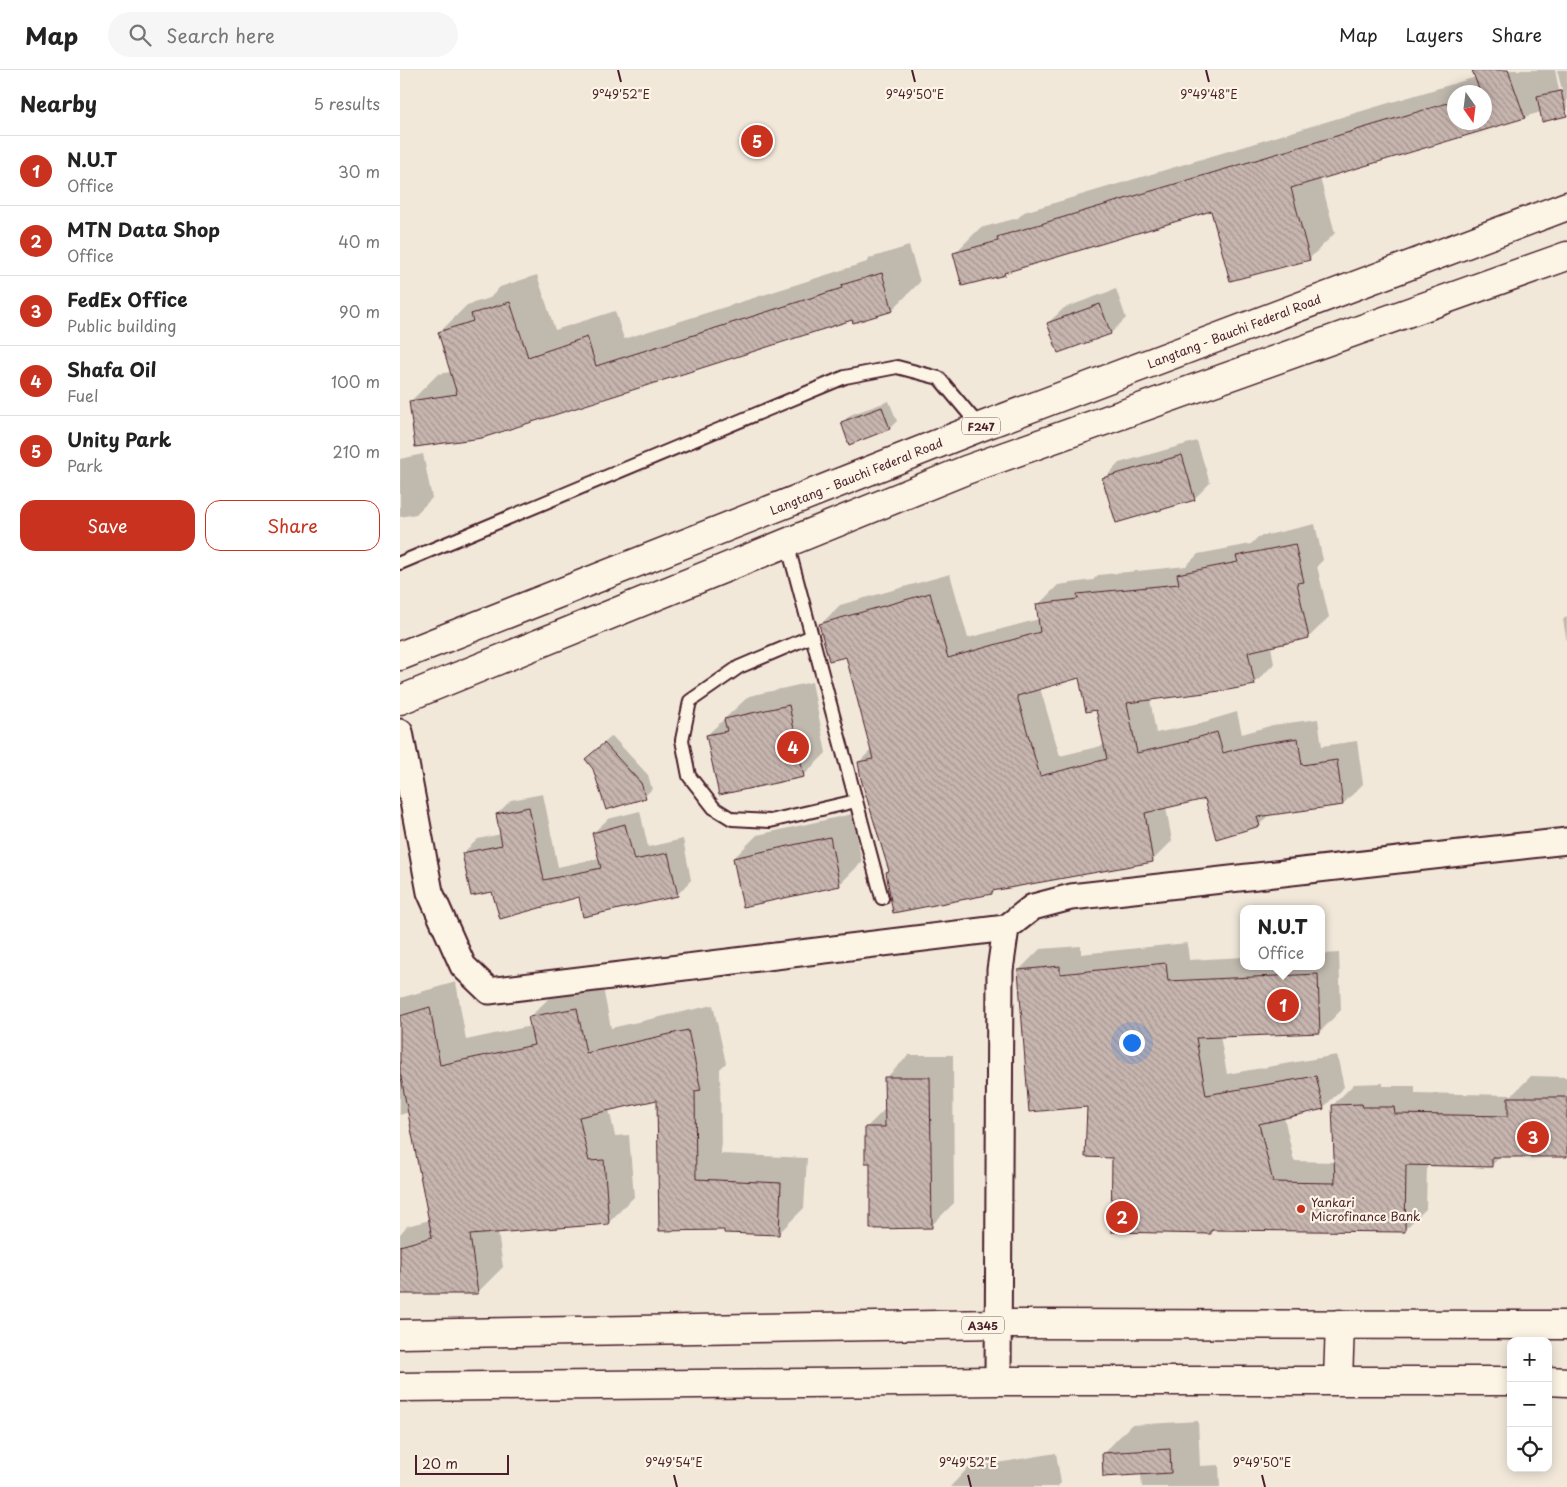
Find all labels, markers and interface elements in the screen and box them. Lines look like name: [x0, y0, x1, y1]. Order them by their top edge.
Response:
search box: [108, 12, 458, 57]
text: Map: [25, 17, 78, 53]
icon: search: [126, 21, 154, 49]
text: Search here: [166, 21, 275, 49]
text: Map: [1339, 21, 1378, 48]
text: Layers: [1406, 21, 1463, 48]
text: Share: [1491, 21, 1542, 48]
text: 9°49'52"E: [592, 85, 650, 103]
text: 9°49'50"E: [886, 85, 944, 103]
text: 9°49'48"E: [1180, 85, 1238, 103]
north arrow: [1447, 85, 1492, 130]
text: Nearby: [20, 87, 97, 119]
text: 5 results: [313, 91, 380, 115]
pin: 5: [741, 122, 773, 160]
text: N.U.T: [67, 145, 117, 173]
text: 1: [32, 159, 40, 183]
text: 30 m: [338, 159, 380, 183]
text: Office: [67, 173, 114, 197]
text: MTN Data Shop: [67, 215, 220, 243]
text: 2: [30, 229, 42, 253]
text: 40 m: [338, 229, 380, 253]
text: Office: [67, 243, 114, 267]
text: FedEx Office: [67, 285, 188, 313]
street label: Langtang - Bauchi Federal Road: [1145, 289, 1324, 373]
text: 3: [31, 299, 41, 323]
text: 90 m: [339, 299, 380, 323]
text: Public building: [67, 313, 177, 337]
text: Shafa Oil: [67, 355, 156, 383]
text: 4: [31, 369, 41, 393]
text: 100 m: [331, 369, 380, 393]
text: Fuel: [67, 383, 98, 407]
road number: F247: [962, 418, 1000, 434]
text: Unity Park: [67, 425, 171, 453]
street label: Langtang - Bauchi Federal Road: [767, 433, 945, 519]
text: 5: [31, 439, 41, 463]
text: 210 m: [332, 439, 380, 463]
text: Park: [67, 453, 103, 477]
button: Save: [20, 500, 195, 551]
button: Share: [205, 500, 380, 551]
pin: 4: [777, 728, 809, 766]
popup: [1240, 905, 1325, 970]
text: N.U.T: [1258, 912, 1307, 940]
text: Office: [1258, 940, 1304, 964]
pin: 1: [1267, 986, 1299, 1024]
your location: [1119, 1030, 1145, 1056]
pin: 3: [1517, 1118, 1549, 1156]
place label: Yankari Microfinance Bank: [1311, 1193, 1420, 1225]
pin: 2: [1106, 1198, 1138, 1236]
marker: Yankari Microfinance Bank: [1295, 1203, 1307, 1215]
road number: A345: [962, 1316, 1004, 1334]
map controls: [1507, 1337, 1552, 1472]
button: +: [1507, 1337, 1552, 1382]
button: −: [1507, 1382, 1552, 1427]
button: locate: [1507, 1427, 1552, 1472]
scale bar: [415, 1452, 509, 1475]
text: 20 m: [422, 1453, 458, 1474]
text: 9°49'54"E: [645, 1453, 703, 1471]
text: 9°49'52"E: [939, 1453, 997, 1471]
text: 9°49'50"E: [1233, 1453, 1291, 1471]

